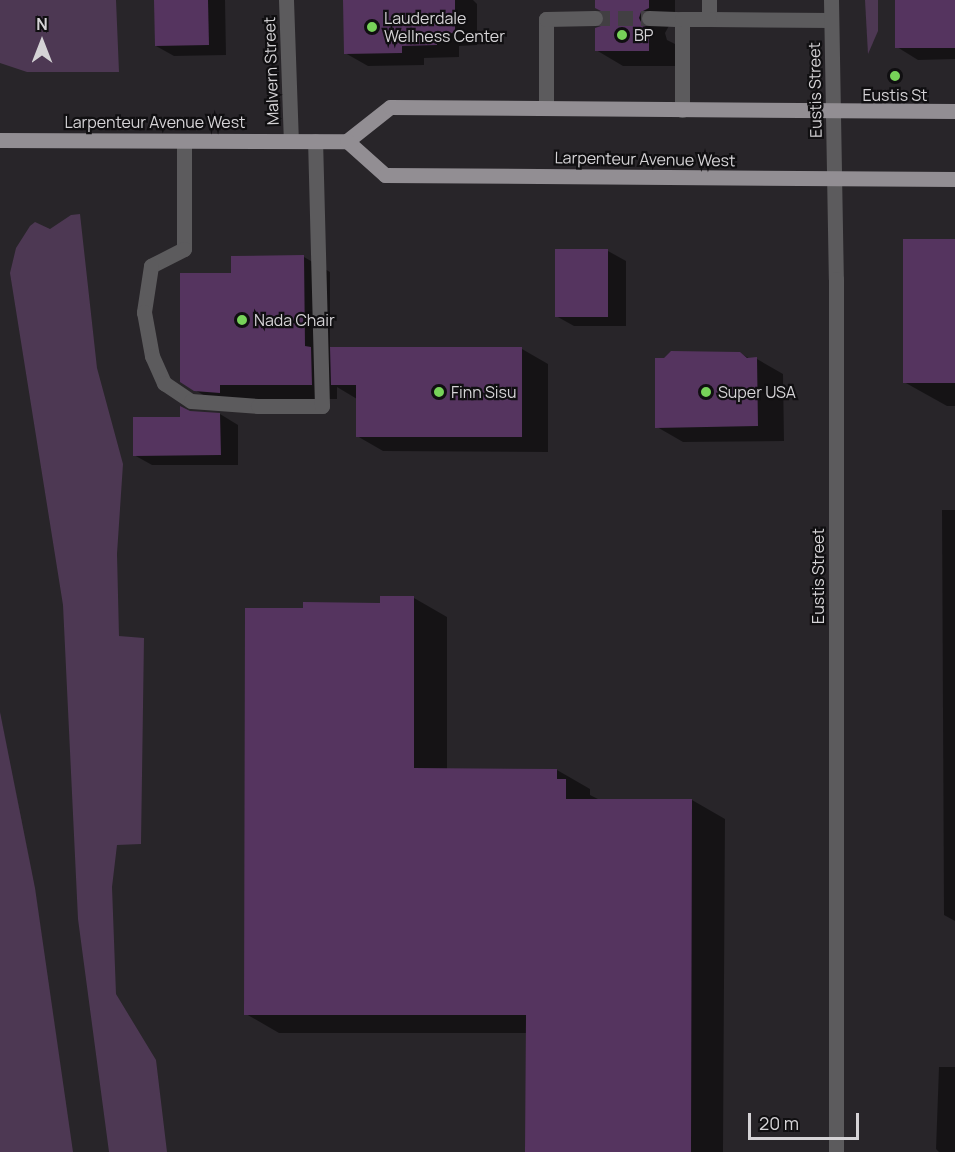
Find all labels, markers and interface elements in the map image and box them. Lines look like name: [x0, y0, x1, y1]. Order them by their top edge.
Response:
place label: Lauderdale Wellness Center: [384, 8, 505, 46]
north arrow: [12, 12, 72, 72]
text: N: [36, 13, 48, 35]
street label: Malvern Street: [260, 16, 282, 126]
marker: Lauderdale Wellness Center: [365, 20, 379, 34]
place label: BP: [634, 25, 653, 45]
marker: BP: [615, 28, 629, 42]
street label: Eustis Street: [805, 42, 825, 138]
marker: Eustis St: [888, 69, 902, 83]
place label: Eustis St: [862, 85, 928, 105]
street label: Larpenteur Avenue West: [65, 112, 245, 132]
street label: Larpenteur Avenue West: [554, 148, 736, 170]
place label: Nada Chair: [254, 310, 335, 330]
marker: Nada Chair: [235, 313, 249, 327]
place label: Finn Sisu: [451, 382, 517, 402]
place label: Super USA: [718, 382, 796, 402]
marker: Finn Sisu: [432, 385, 446, 399]
marker: Super USA: [699, 385, 713, 399]
street label: Eustis Street: [808, 528, 828, 624]
scale bar: [751, 1101, 862, 1139]
text: 20 m: [759, 1111, 799, 1135]

